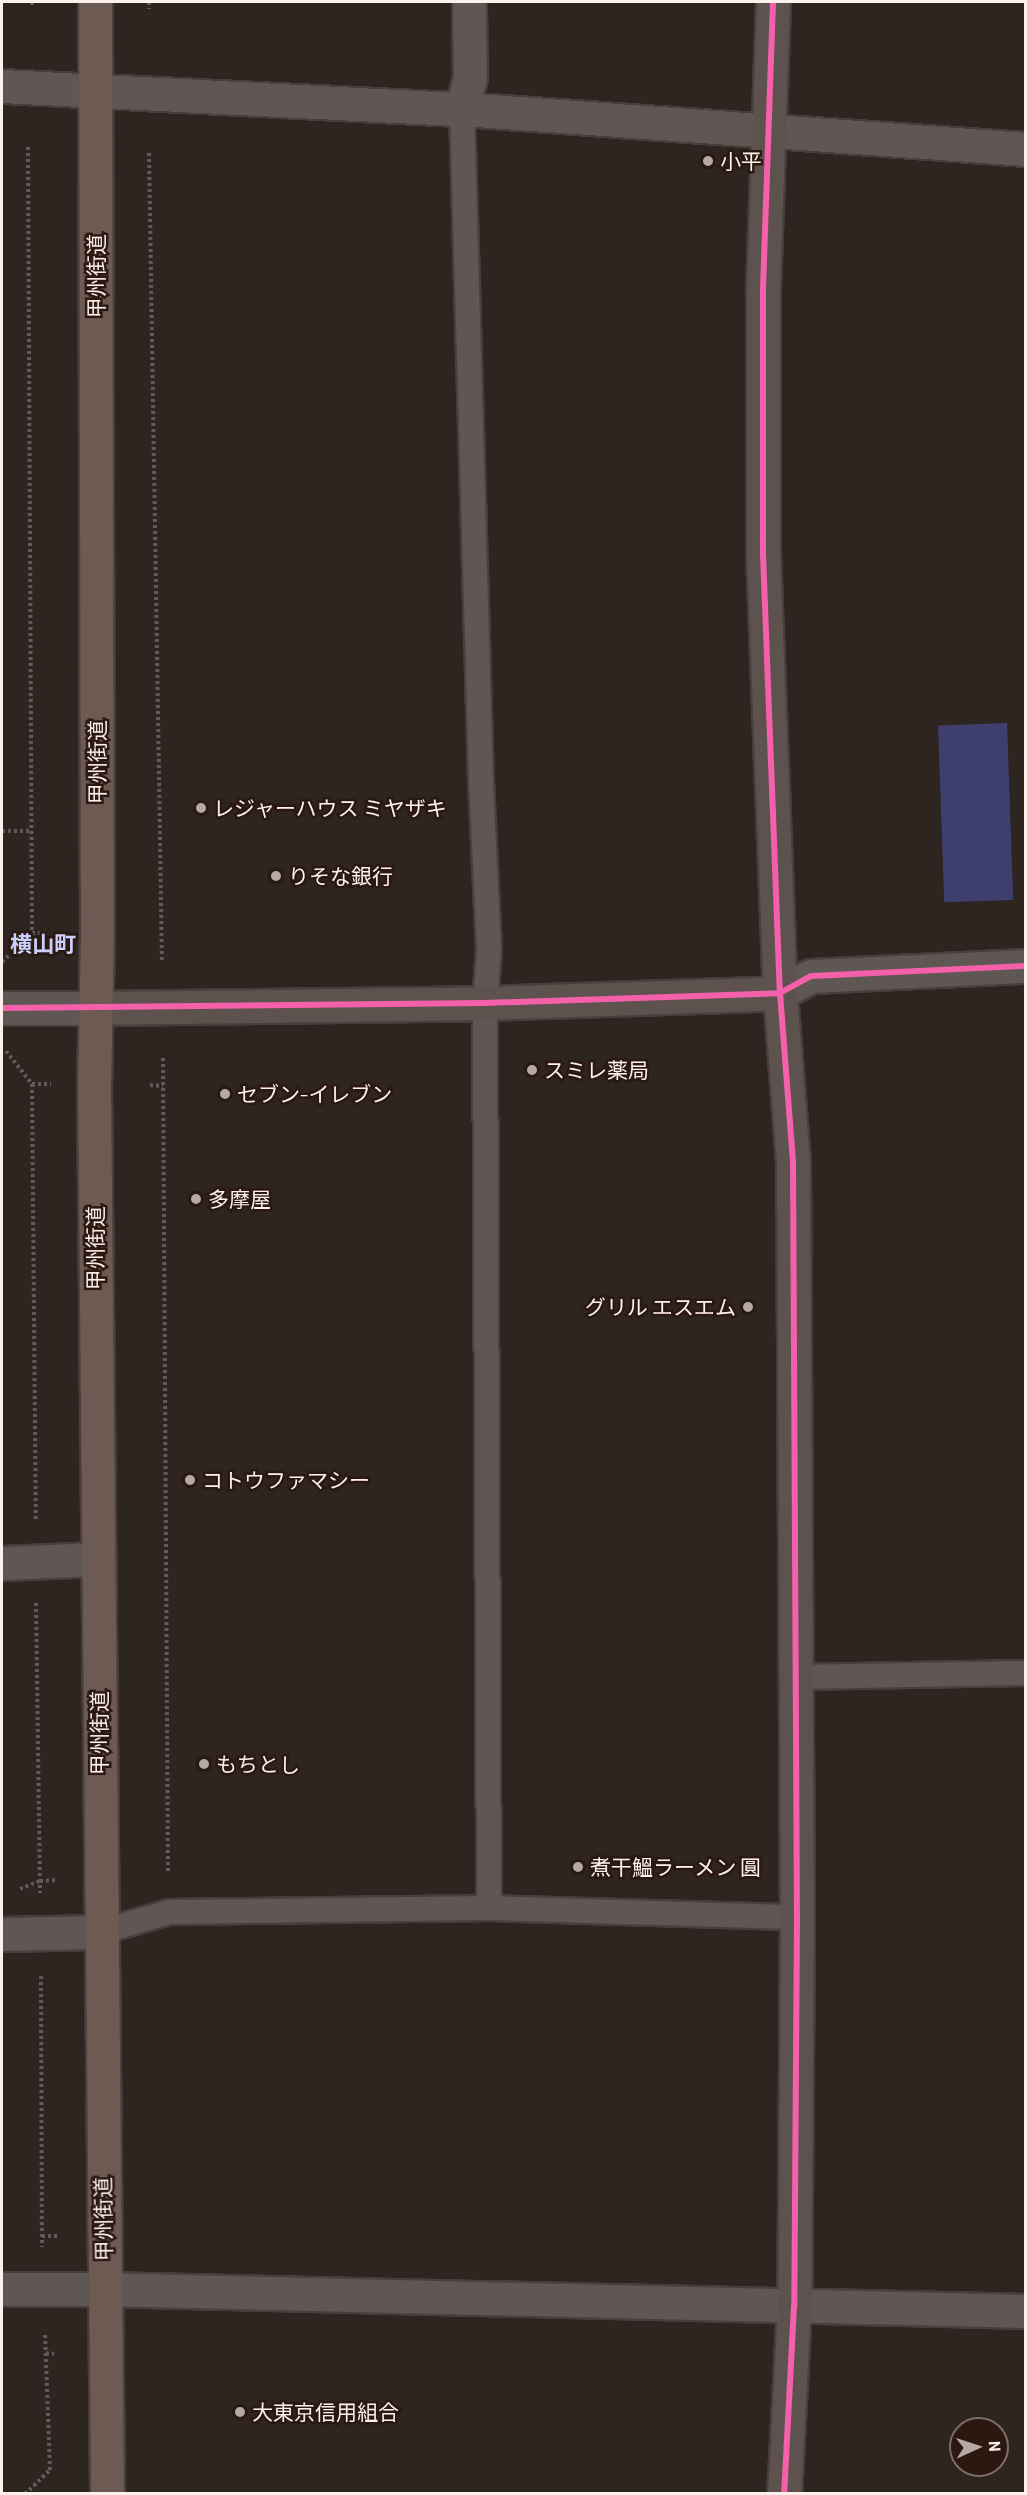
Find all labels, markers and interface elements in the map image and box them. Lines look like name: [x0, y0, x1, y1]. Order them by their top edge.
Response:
place label: 小平: [720, 148, 762, 174]
marker: 小平: [701, 154, 715, 168]
street label: 甲州街道: [83, 234, 109, 318]
street label: 甲州街道: [84, 720, 110, 804]
place label: レジャーハウス ミヤザキ: [213, 795, 448, 821]
marker: レジャーハウス ミヤザキ: [194, 801, 208, 815]
place label: りそな銀行: [288, 863, 393, 889]
marker: りそな銀行: [269, 869, 283, 883]
district label: 横山町: [10, 931, 76, 957]
place label: スミレ薬局: [544, 1057, 649, 1083]
marker: スミレ薬局: [525, 1063, 539, 1077]
place label: セブン-イレブン: [237, 1081, 392, 1107]
marker: セブン-イレブン: [218, 1087, 232, 1101]
place label: 多摩屋: [208, 1186, 271, 1212]
marker: 多摩屋: [189, 1192, 203, 1206]
street label: 甲州街道: [82, 1206, 108, 1290]
place label: グリル エスエム: [585, 1294, 736, 1320]
marker: グリル エスエム: [741, 1300, 755, 1314]
place label: コトウファマシー: [202, 1467, 370, 1493]
marker: コトウファマシー: [183, 1473, 197, 1487]
street label: 甲州街道: [86, 1691, 112, 1775]
place label: もちとし: [216, 1751, 300, 1777]
marker: もちとし: [197, 1757, 211, 1771]
place label: 煮干鰮ラーメン 圓: [590, 1854, 762, 1880]
marker: 煮干鰮ラーメン 圓: [571, 1860, 585, 1874]
street label: 甲州街道: [90, 2177, 116, 2261]
place label: 大東京信用組合: [252, 2399, 399, 2425]
marker: 大東京信用組合: [233, 2405, 247, 2419]
north arrow: [949, 2417, 1009, 2477]
text: N: [986, 2440, 1005, 2452]

